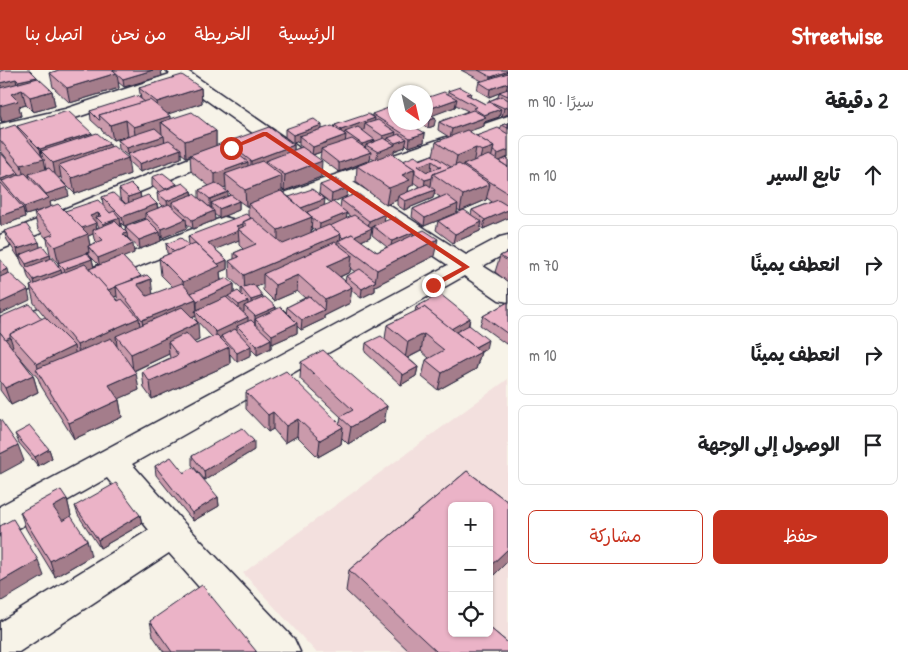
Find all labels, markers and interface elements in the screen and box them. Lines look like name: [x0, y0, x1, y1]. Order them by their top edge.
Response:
text: Streetwise: [792, 19, 883, 51]
text: اتصل بنا: [25, 21, 83, 46]
text: من نحن: [111, 21, 167, 46]
text: الخريطة: [195, 21, 251, 46]
text: الرئيسية: [279, 21, 335, 46]
north arrow: [388, 85, 433, 130]
text: 2 دقيقة: [825, 86, 888, 115]
text: سيرًا · 90 m: [528, 90, 594, 112]
route start: [220, 137, 243, 160]
text: تابع السير: [768, 161, 840, 187]
icon: ahead: [859, 161, 887, 189]
text: 10 m: [529, 164, 557, 186]
text: انعطف يمينًا: [751, 251, 840, 277]
icon: right: [859, 251, 887, 279]
text: 70 m: [529, 254, 559, 276]
route end: [422, 274, 445, 297]
text: انعطف يمينًا: [751, 341, 840, 367]
icon: right: [859, 341, 887, 369]
text: 10 m: [529, 344, 557, 366]
text: الوصول إلى الوجهة: [698, 431, 840, 457]
icon: arrive: [859, 431, 887, 459]
map controls: [448, 502, 493, 637]
button: +: [448, 502, 493, 547]
button: مشاركة: [528, 510, 703, 564]
button: حفظ: [713, 510, 888, 564]
button: −: [448, 547, 493, 592]
button: locate: [448, 592, 493, 637]

